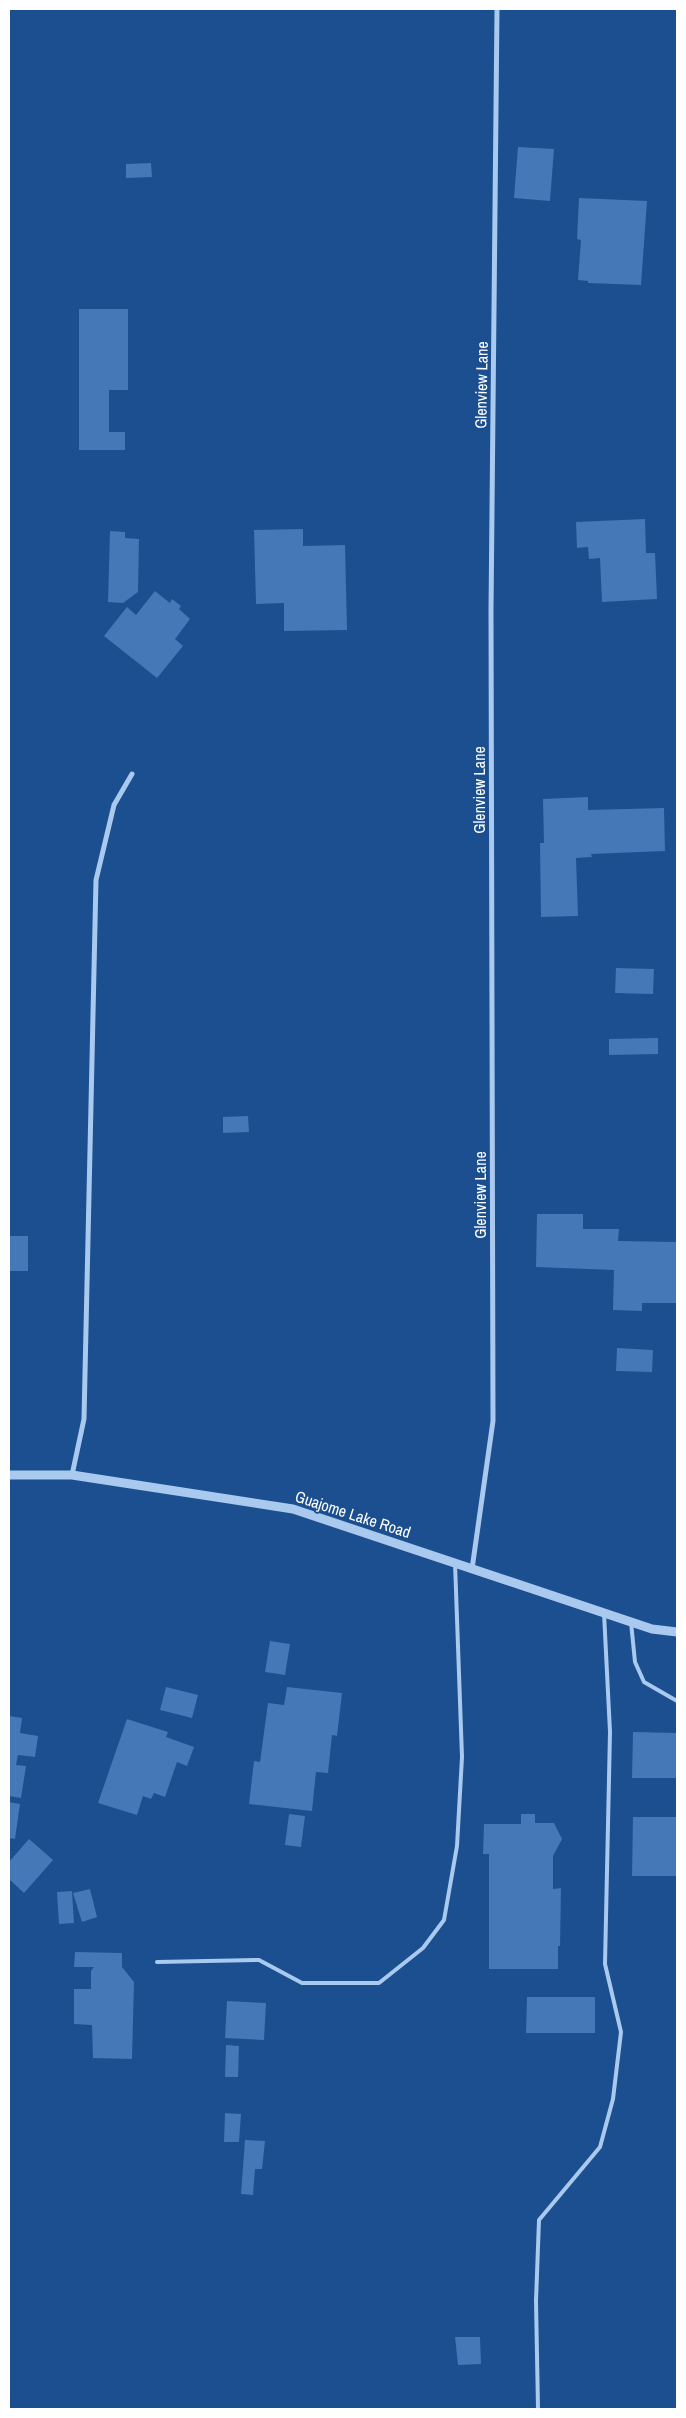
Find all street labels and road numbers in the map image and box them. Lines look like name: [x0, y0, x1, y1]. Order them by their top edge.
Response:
street label: Glenview Lane: [469, 341, 493, 429]
street label: Glenview Lane: [468, 746, 490, 834]
street label: Glenview Lane: [469, 1151, 491, 1239]
street label: Guajome Lake Road: [292, 1485, 414, 1543]

